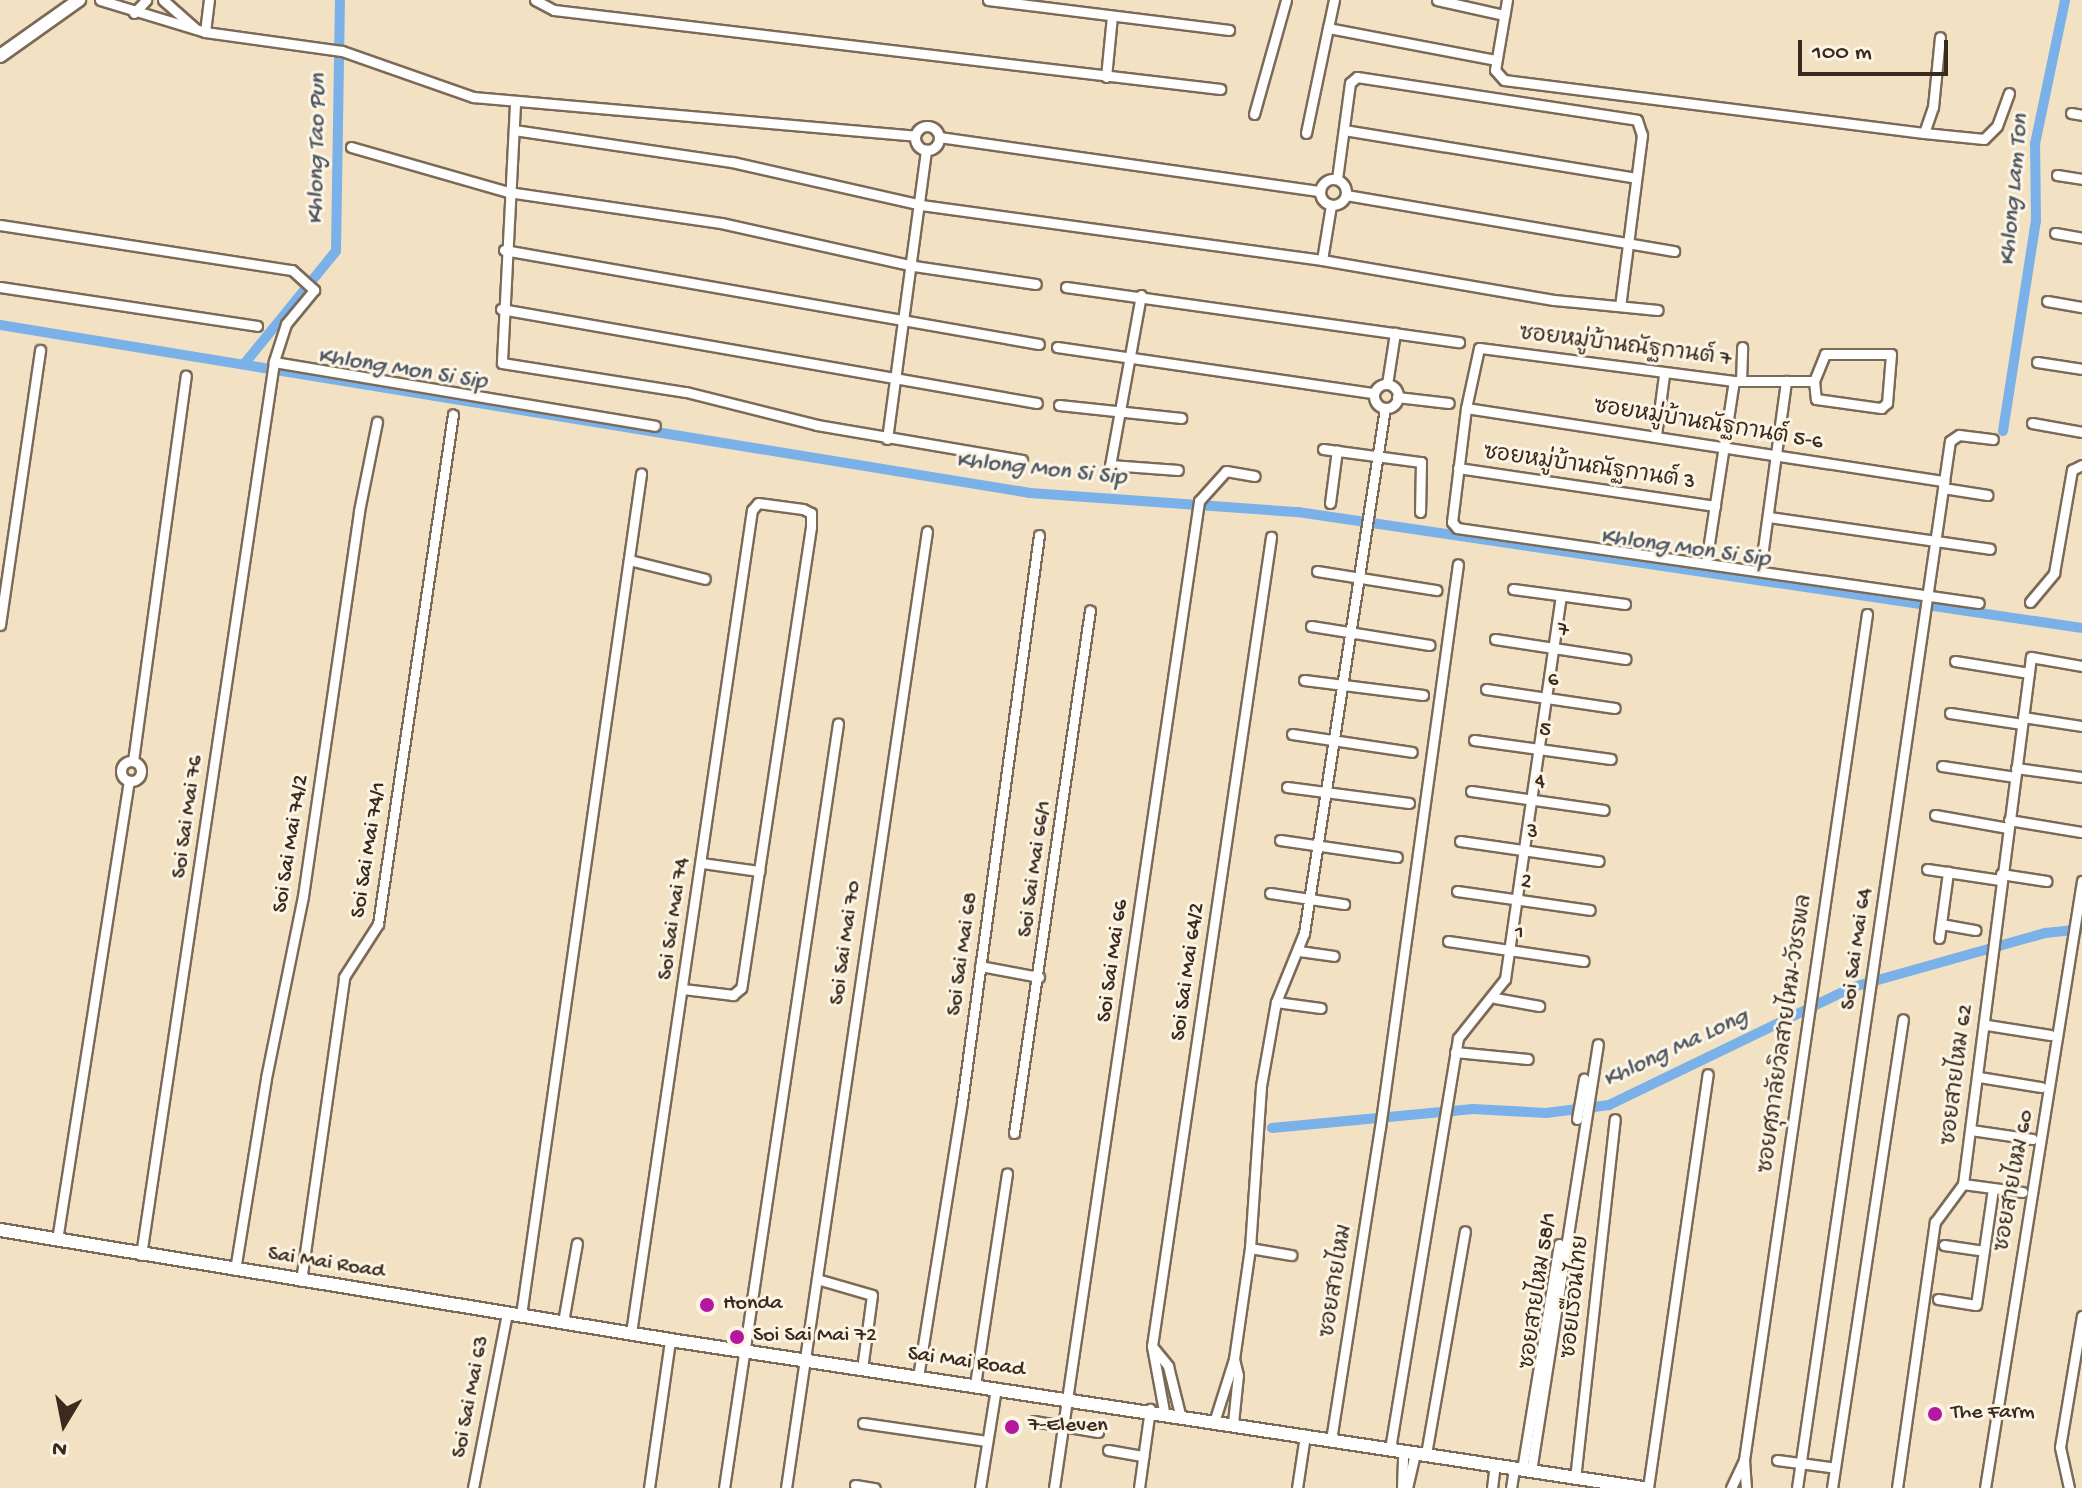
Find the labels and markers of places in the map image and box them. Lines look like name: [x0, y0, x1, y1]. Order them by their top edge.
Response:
place label: Honda: [723, 1292, 783, 1318]
marker: Honda: [698, 1296, 716, 1314]
place label: Soi Sai Mai 72: [753, 1324, 877, 1350]
marker: Soi Sai Mai 72: [728, 1328, 746, 1346]
place label: The Farm: [1951, 1401, 2035, 1427]
marker: The Farm: [1926, 1405, 1944, 1423]
place label: 7-Eleven: [1028, 1414, 1108, 1440]
marker: 7-Eleven: [1003, 1418, 1021, 1436]

